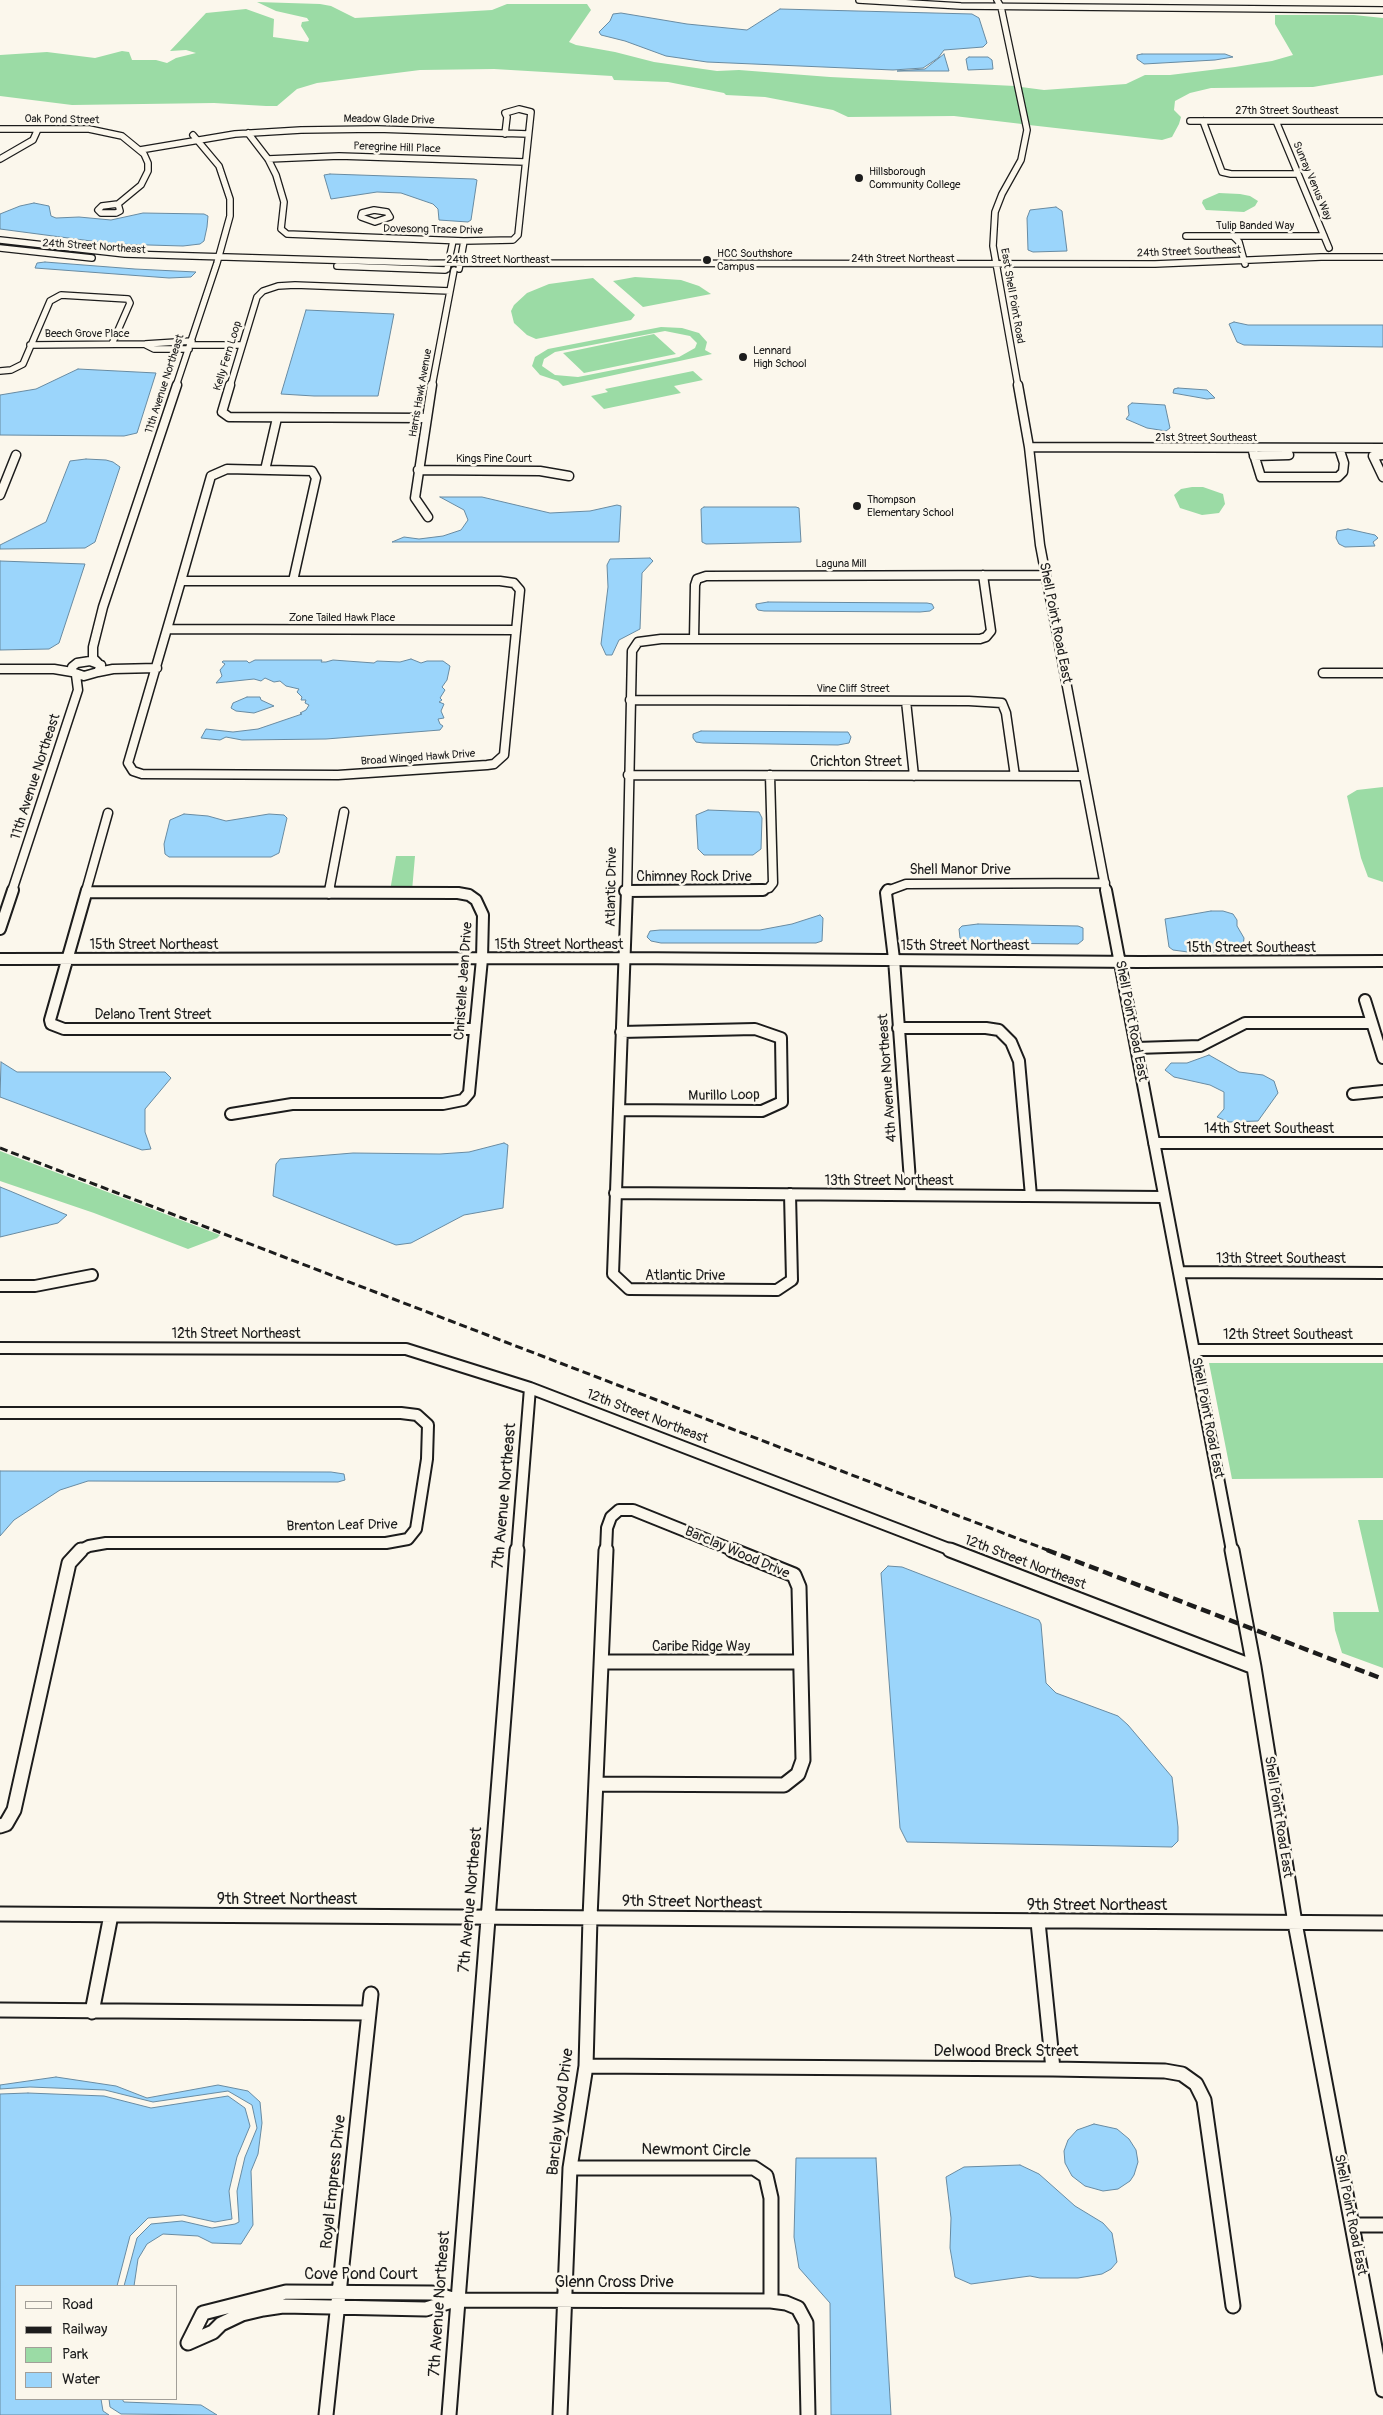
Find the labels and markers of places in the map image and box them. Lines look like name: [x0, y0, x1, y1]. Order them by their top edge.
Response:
place label: Hillsborough Community College: [869, 165, 960, 191]
marker: Hillsborough Community College: [853, 172, 865, 184]
place label: HCC Southshore Campus: [717, 247, 792, 273]
marker: HCC Southshore Campus: [701, 254, 713, 266]
place label: Lennard High School: [753, 344, 807, 370]
marker: Lennard High School: [737, 351, 749, 363]
place label: Thompson Elementary School: [867, 493, 954, 519]
marker: Thompson Elementary School: [851, 500, 863, 512]

